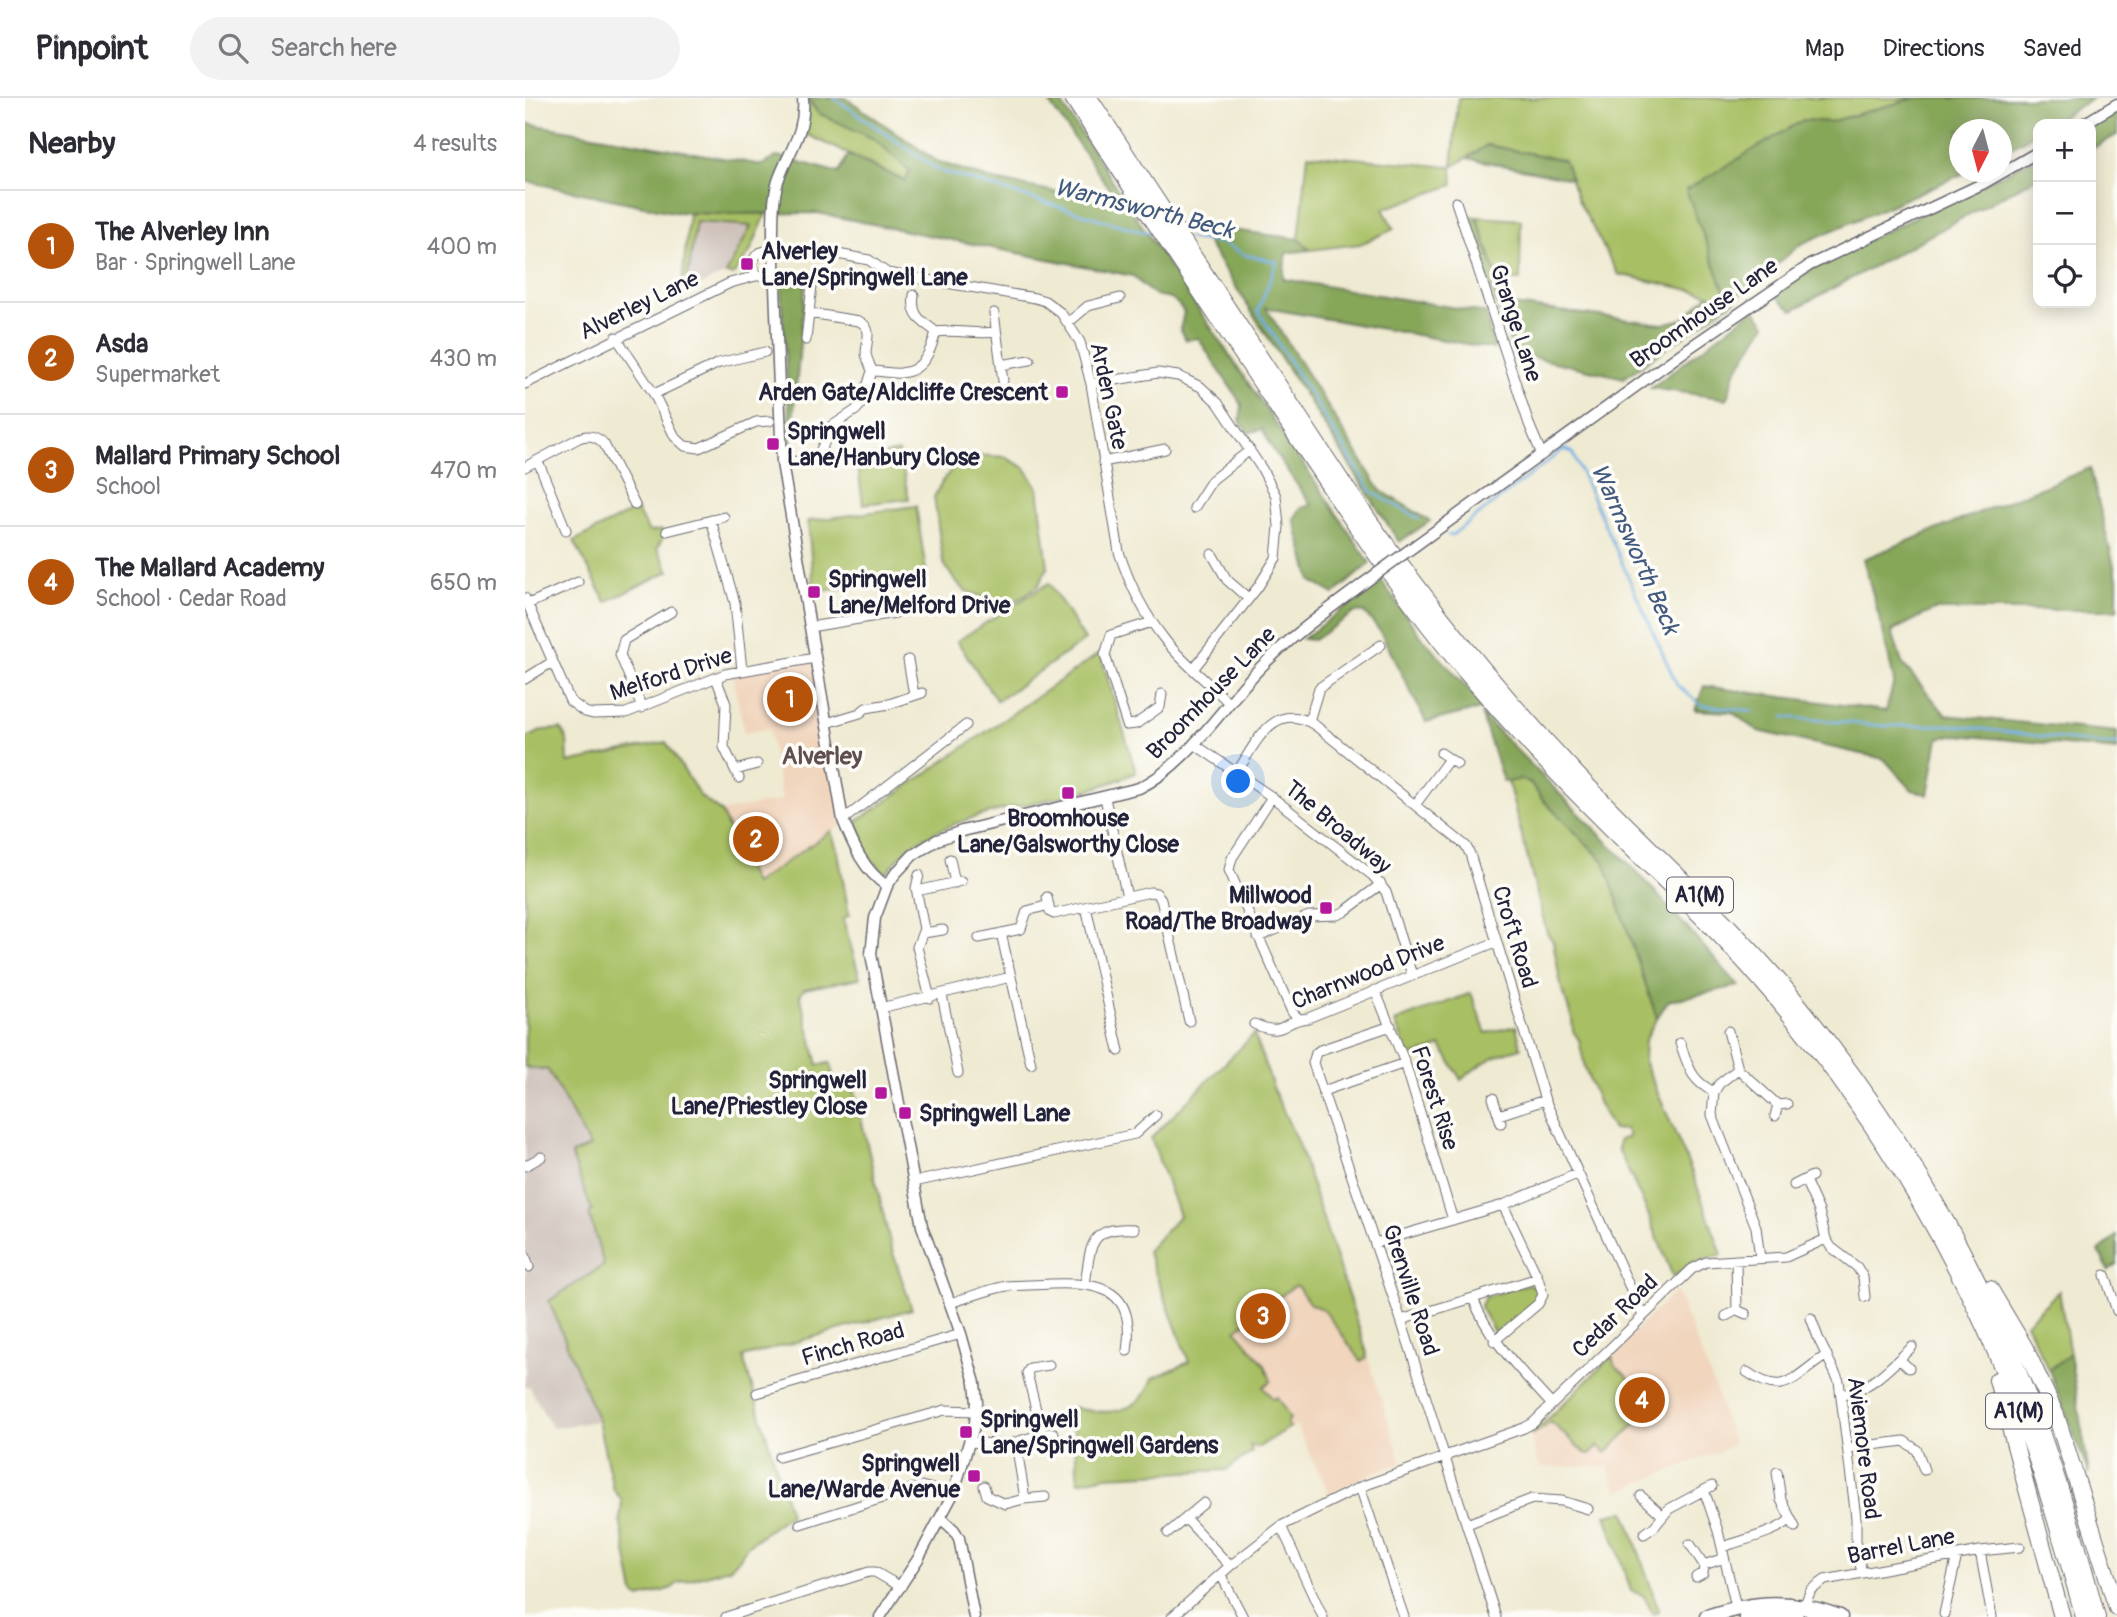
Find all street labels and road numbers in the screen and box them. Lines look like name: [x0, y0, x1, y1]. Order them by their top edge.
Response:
street label: Broomhouse Lane: [1624, 251, 1784, 375]
street label: Grange Lane: [1483, 261, 1549, 386]
street label: Alverley Lane: [575, 263, 704, 346]
street label: Arden Gate: [1083, 340, 1135, 453]
street label: Broomhouse Lane: [1140, 620, 1282, 766]
street label: Melford Drive: [606, 640, 736, 707]
street label: The Broadway: [1278, 774, 1398, 880]
road number: A1(M): [1667, 878, 1733, 912]
street label: Croft Road: [1486, 882, 1544, 992]
street label: Charnwood Drive: [1287, 928, 1449, 1016]
street label: Forest Rise: [1405, 1042, 1466, 1154]
street label: Grenville Road: [1376, 1221, 1446, 1359]
street label: Cedar Road: [1566, 1268, 1664, 1364]
street label: Finch Road: [798, 1315, 908, 1373]
street label: Aviemore Road: [1841, 1375, 1887, 1521]
road number: A1(M): [1986, 1394, 2052, 1428]
street label: Barrel Lane: [1845, 1521, 1958, 1571]

